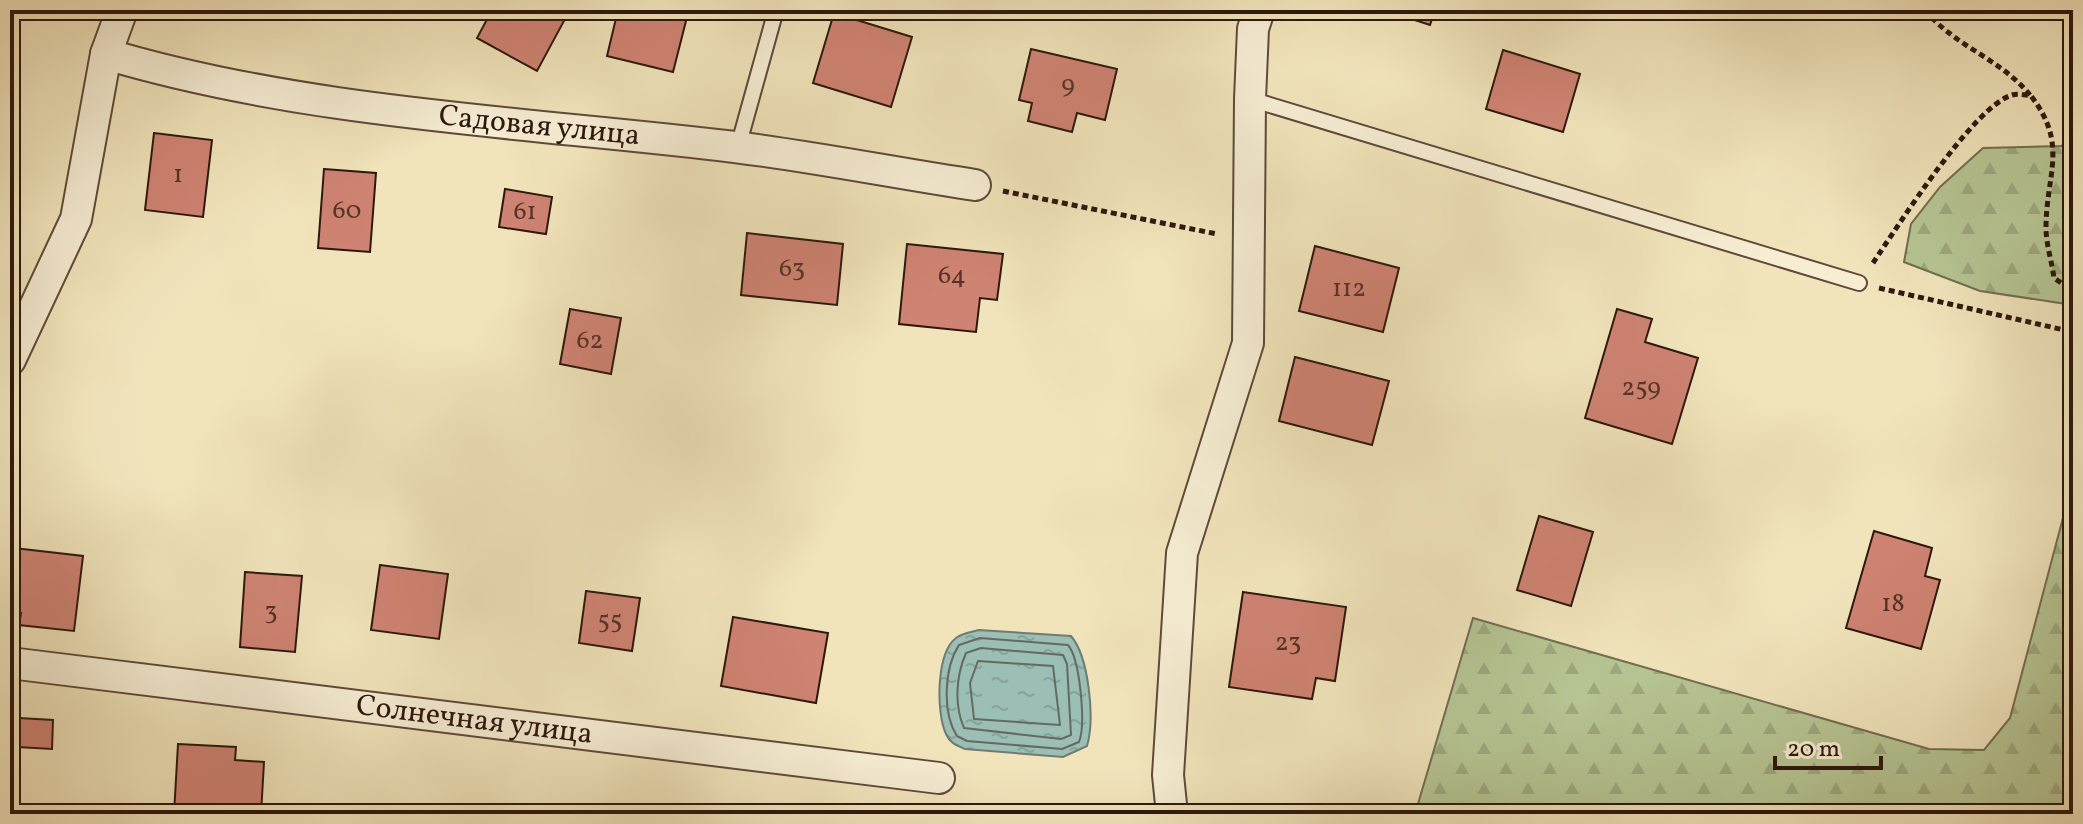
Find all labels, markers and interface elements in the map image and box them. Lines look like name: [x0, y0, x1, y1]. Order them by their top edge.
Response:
house number: 9: [1061, 67, 1075, 103]
street label: Садовая улица: [437, 95, 642, 157]
house number: 1: [173, 157, 183, 193]
house number: 60: [333, 193, 361, 229]
house number: 61: [513, 194, 537, 230]
house number: 63: [779, 251, 805, 287]
house number: 64: [938, 258, 966, 294]
house number: 112: [1332, 271, 1366, 307]
house number: 62: [576, 323, 604, 359]
house number: 259: [1621, 370, 1661, 406]
house number: 18: [1881, 586, 1905, 622]
house number: 3: [264, 594, 278, 630]
house number: 55: [597, 603, 623, 639]
house number: 23: [1275, 625, 1301, 661]
street label: Солнечная улица: [354, 685, 595, 756]
scale bar: [1775, 720, 1881, 770]
text: 20 m: [1787, 733, 1840, 767]

